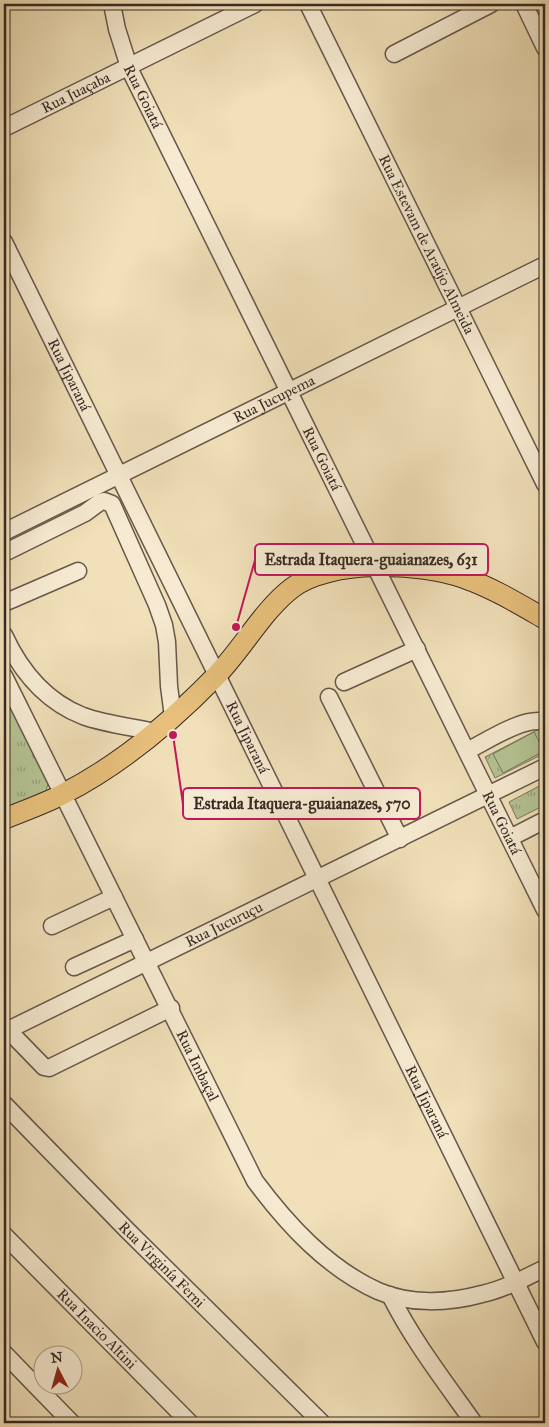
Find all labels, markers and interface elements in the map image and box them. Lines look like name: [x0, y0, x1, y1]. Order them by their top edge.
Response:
street label: Rua Goiatá: [120, 62, 167, 132]
street label: Rua Juaçaba: [38, 68, 114, 117]
street label: Rua Estevam de Araújo Almeida: [375, 152, 479, 338]
street label: Rua Jiparaná: [44, 336, 95, 415]
street label: Rua Jucupema: [230, 371, 318, 427]
street label: Rua Goiatá: [299, 424, 346, 494]
callout: Estrada Itaquera-guaianazes, 631: [255, 544, 488, 575]
text: Estrada Itaquera-guaianazes, 631: [265, 550, 478, 570]
street label: Rua Jiparaná: [222, 698, 273, 777]
callout: Estrada Itaquera-guaianazes, 570: [183, 788, 420, 819]
street label: Rua Goiatá: [479, 788, 525, 858]
text: Estrada Itaquera-guaianazes, 570: [193, 794, 411, 814]
street label: Rua Jucuruçu: [182, 898, 266, 951]
street label: Rua Imbaçal: [172, 1027, 223, 1105]
street label: Rua Jiparaná: [401, 1062, 452, 1141]
street label: Rua Virginía Ferni: [115, 1218, 209, 1311]
street label: Rua Inacio Altini: [53, 1285, 141, 1373]
north arrow: [32, 1344, 82, 1394]
text: N: [50, 1348, 64, 1367]

